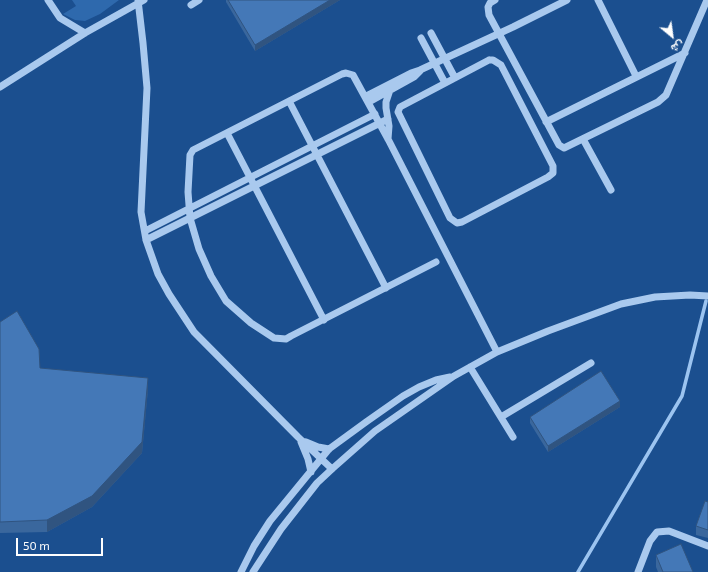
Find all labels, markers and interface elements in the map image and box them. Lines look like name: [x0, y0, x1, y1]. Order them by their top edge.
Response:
north arrow: [652, 16, 692, 56]
text: ش: [669, 38, 687, 56]
scale bar: [18, 530, 105, 556]
text: 50 m: [23, 538, 50, 552]

